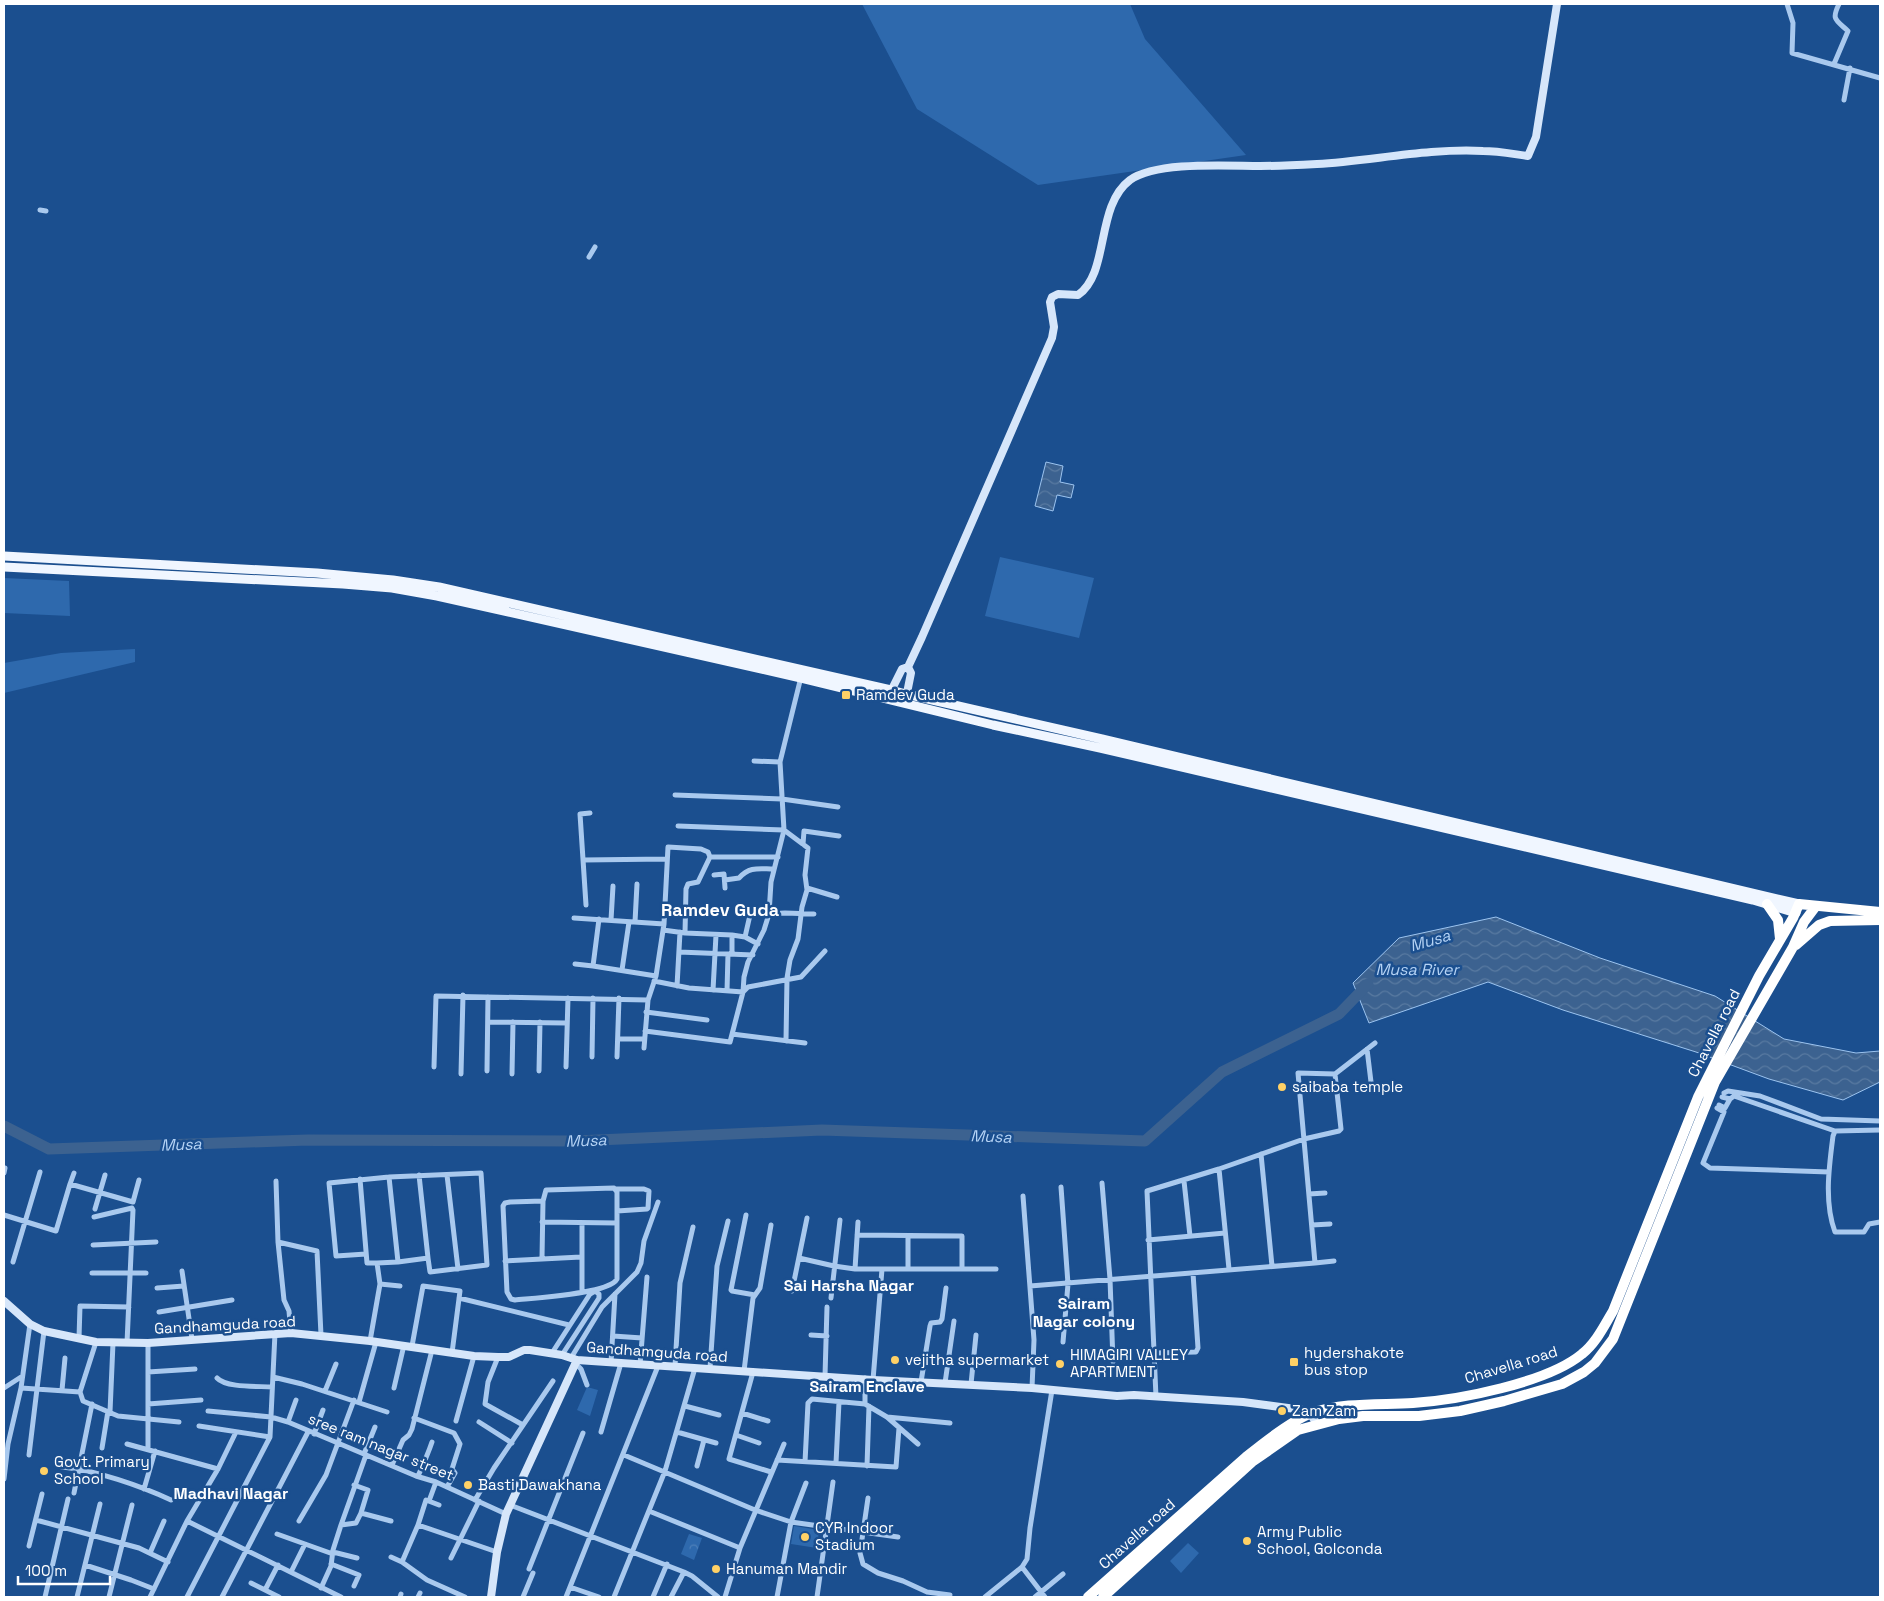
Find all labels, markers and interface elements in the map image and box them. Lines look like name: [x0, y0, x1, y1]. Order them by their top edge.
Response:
place label: Ramdev Guda: [856, 685, 955, 704]
marker: Ramdev Guda: [840, 689, 852, 701]
district label: Ramdev Guda: [661, 898, 780, 921]
water label: Musa: [1407, 924, 1454, 956]
water label: Musa River: [1375, 959, 1461, 980]
street label: Chavella road: [1683, 986, 1744, 1080]
place label: saibaba temple: [1292, 1077, 1403, 1096]
marker: saibaba temple: [1276, 1081, 1288, 1093]
water label: Musa: [970, 1125, 1013, 1148]
water label: Musa: [565, 1129, 608, 1152]
water label: Musa: [160, 1133, 203, 1156]
district label: Sai Harsha Nagar: [784, 1275, 914, 1296]
district label: Sairam Nagar colony: [1033, 1293, 1135, 1332]
street label: Gandhamguda road: [154, 1311, 296, 1338]
street label: Gandhamguda road: [586, 1337, 728, 1366]
street label: Chavella road: [1462, 1341, 1560, 1388]
place label: hydershakote bus stop: [1304, 1343, 1404, 1379]
place label: HIMAGIRI VALLEY APARTMENT: [1070, 1345, 1188, 1381]
place label: vejitha supermarket: [905, 1350, 1049, 1369]
marker: vejitha supermarket: [889, 1354, 901, 1366]
marker: hydershakote bus stop: [1288, 1356, 1300, 1368]
marker: HIMAGIRI VALLEY APARTMENT: [1054, 1358, 1066, 1370]
district label: Sairam Enclave: [809, 1376, 925, 1397]
place label: Zam Zam: [1292, 1401, 1356, 1420]
marker: Zam Zam: [1276, 1405, 1288, 1417]
street label: sree ram nagar street: [306, 1409, 457, 1484]
place label: Govt. Primary School: [54, 1452, 150, 1488]
marker: Govt. Primary School: [38, 1465, 50, 1477]
place label: Basti Dawakhana: [478, 1475, 602, 1494]
marker: Basti Dawakhana: [462, 1479, 474, 1491]
district label: Madhavi Nagar: [174, 1483, 288, 1504]
street label: Chavella road: [1095, 1494, 1179, 1573]
place label: CYR Indoor Stadium: [815, 1518, 894, 1554]
place label: Army Public School, Golconda: [1257, 1522, 1383, 1558]
marker: CYR Indoor Stadium: [799, 1531, 811, 1543]
marker: Army Public School, Golconda: [1241, 1535, 1253, 1547]
scale bar: [18, 1554, 110, 1586]
place label: Hanuman Mandir: [726, 1559, 847, 1578]
text: 100 m: [25, 1561, 67, 1580]
marker: Hanuman Mandir: [710, 1563, 722, 1575]

